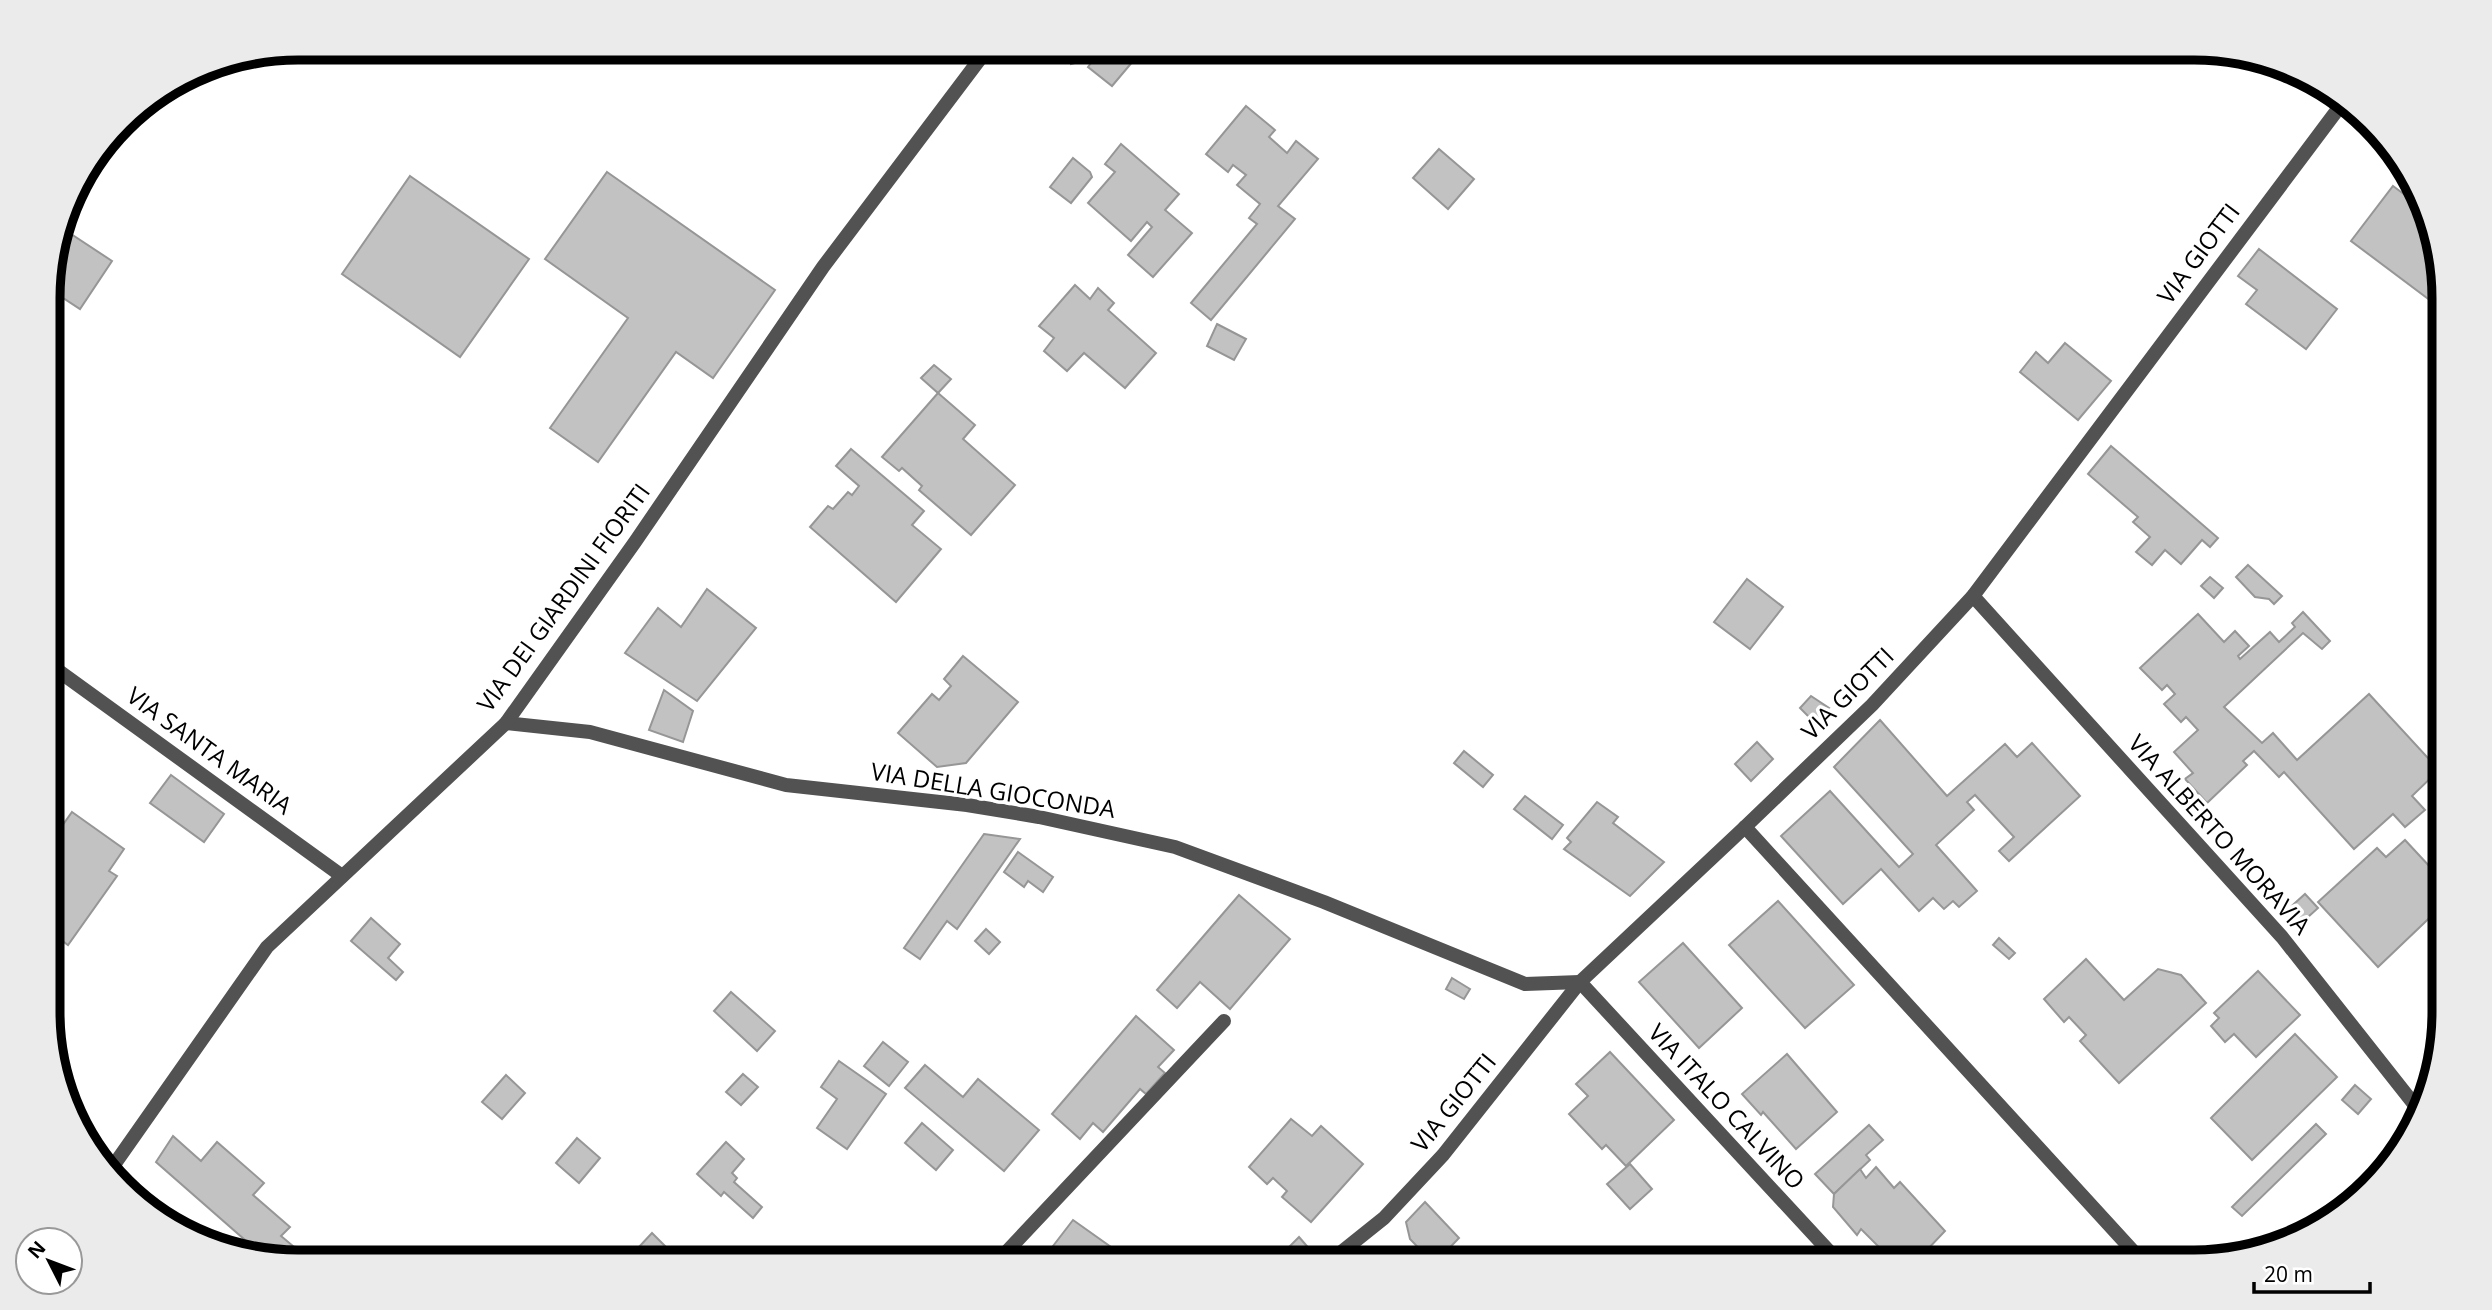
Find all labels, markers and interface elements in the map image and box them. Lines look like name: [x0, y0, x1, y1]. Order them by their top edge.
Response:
street label: VIA GIOTTI: [2149, 196, 2247, 310]
street label: VIA DEI GIARDINI FIORITI: [469, 476, 657, 718]
street label: VIA GIOTTI: [1793, 639, 1900, 746]
street label: VIA SANTA MARIA: [121, 679, 300, 821]
street label: VIA ALBERTO MORAVIA: [2121, 727, 2319, 942]
street label: VIA DELLA GIOCONDA: [869, 754, 1119, 825]
street label: VIA ITALO CALVINO: [1642, 1016, 1813, 1196]
street label: VIA GIOTTI: [1403, 1046, 1503, 1158]
north arrow: [14, 1226, 84, 1296]
text: N: [22, 1235, 51, 1264]
scale bar: [2254, 1250, 2370, 1294]
text: 20 m: [2264, 1260, 2313, 1288]

